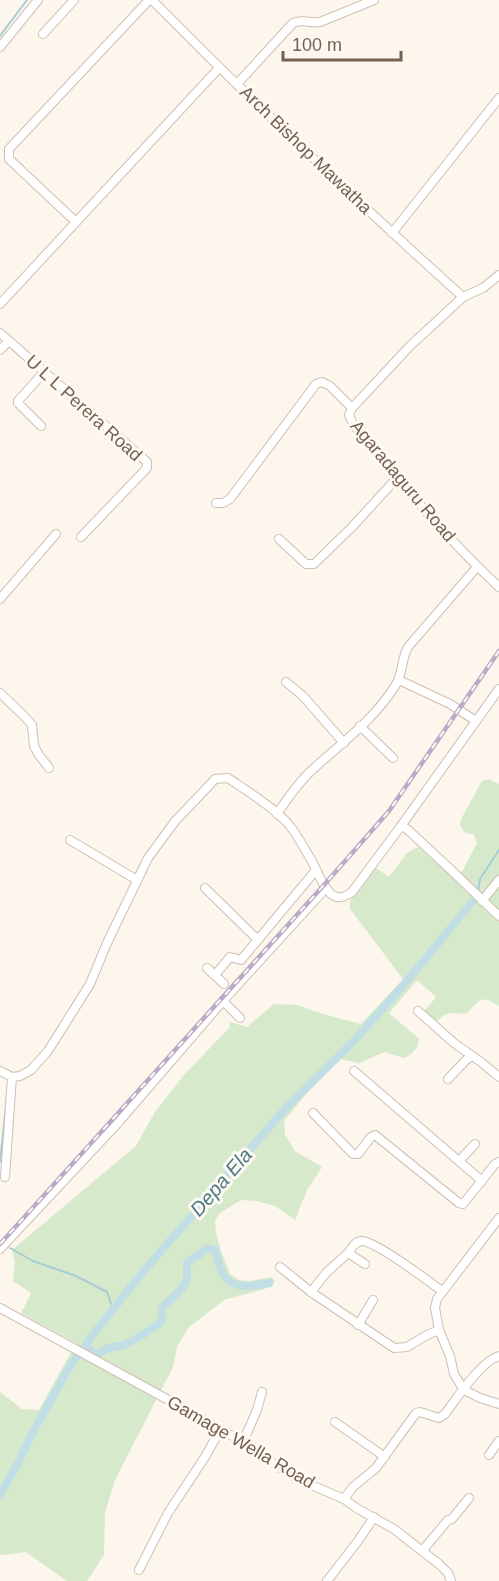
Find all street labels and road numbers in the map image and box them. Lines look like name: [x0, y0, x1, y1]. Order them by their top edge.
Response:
street label: Arch Bishop Mawatha: [236, 82, 377, 219]
street label: U L L Perera Road: [22, 351, 146, 465]
street label: Agaradaguru Road: [346, 416, 460, 546]
street label: Gamage Wella Road: [164, 1392, 318, 1492]

